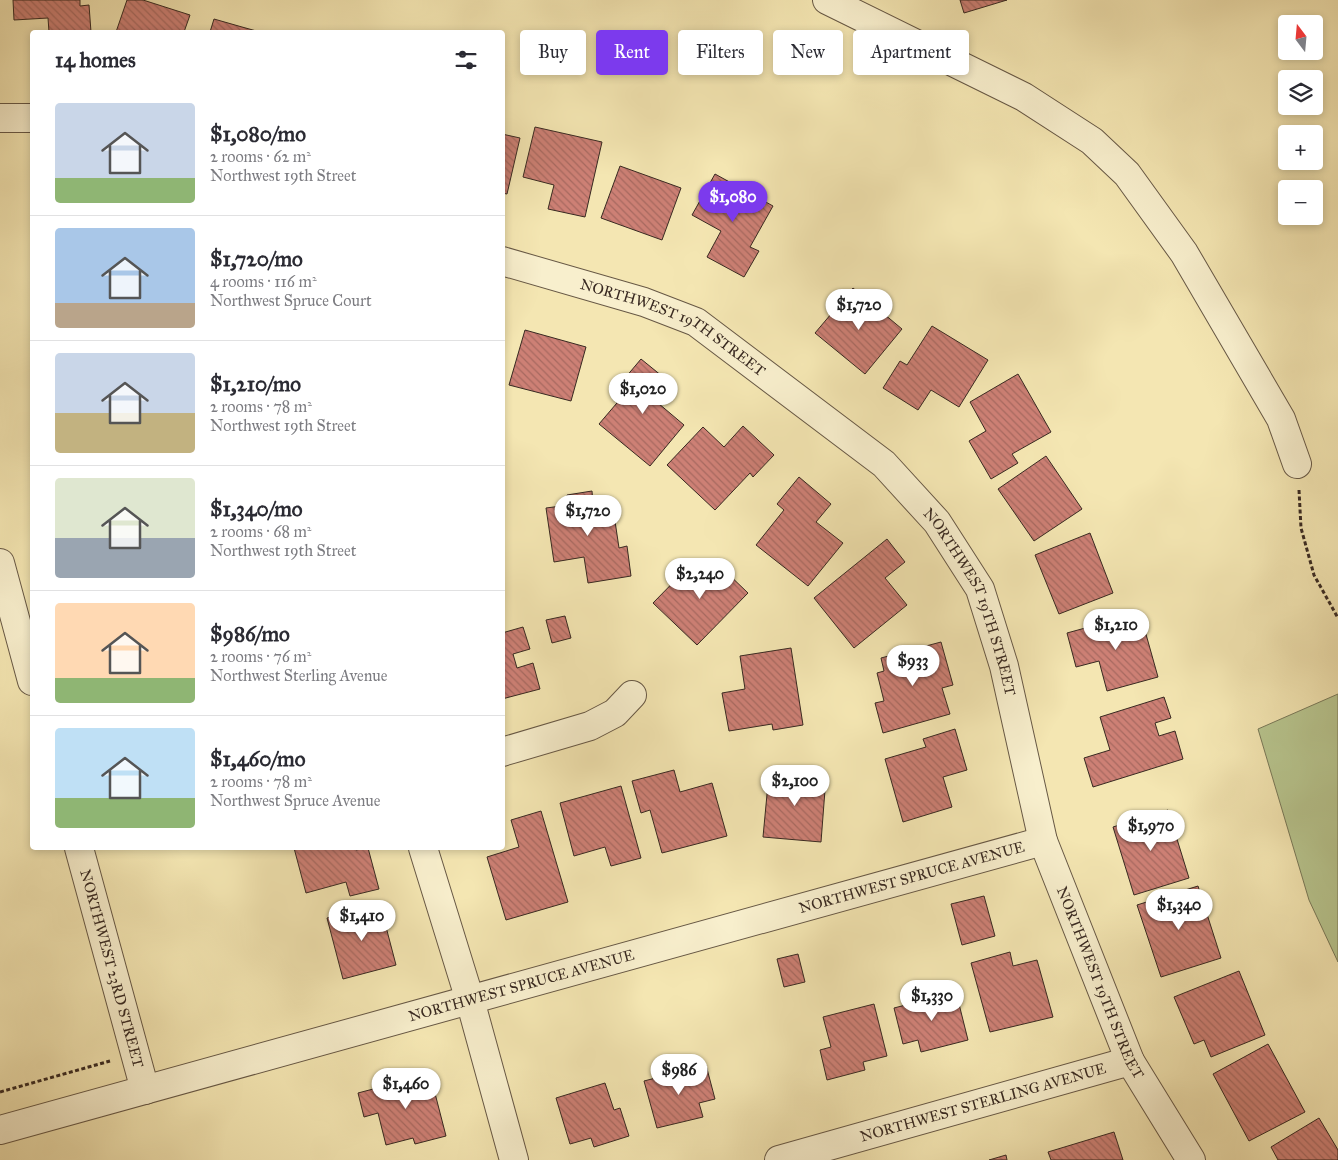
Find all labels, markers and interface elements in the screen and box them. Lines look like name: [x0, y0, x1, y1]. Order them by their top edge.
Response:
north arrow: [1278, 15, 1322, 60]
map controls: [1278, 15, 1323, 225]
chip: Buy: [520, 30, 586, 75]
chip: Rent: [596, 30, 668, 75]
chip: Filters: [678, 30, 763, 75]
chip: New: [773, 30, 843, 75]
chip: Apartment: [853, 30, 969, 75]
icon: filters: [452, 46, 480, 74]
text: 14 homes: [55, 47, 136, 73]
button: layers: [1278, 70, 1323, 115]
text: $1,080/mo: [210, 121, 306, 147]
icon: home: [95, 123, 155, 183]
button: +: [1278, 125, 1323, 170]
text: 2 rooms · 62 m²: [210, 147, 311, 166]
text: Northwest 19th Street: [210, 166, 356, 185]
pin: $1,080: [692, 180, 774, 223]
button: −: [1278, 180, 1323, 225]
text: $1,080: [709, 187, 757, 206]
text: $1,720/mo: [210, 246, 303, 272]
icon: home: [95, 248, 155, 308]
text: 4 rooms · 116 m²: [210, 272, 317, 291]
street label: NORTHWEST 19TH STREET: [578, 275, 769, 380]
pin: $1,720: [818, 288, 900, 331]
text: Northwest Spruce Court: [210, 291, 372, 310]
text: $1,720: [837, 295, 881, 314]
text: $1,210/mo: [210, 371, 301, 397]
pin: $1,020: [602, 372, 684, 415]
icon: home: [95, 373, 155, 433]
text: $1,020: [620, 379, 666, 398]
text: 2 rooms · 78 m²: [210, 397, 312, 416]
text: Northwest 19th Street: [210, 416, 356, 435]
pin: $1,720: [547, 494, 629, 537]
text: $1,340/mo: [210, 496, 303, 522]
icon: home: [95, 498, 155, 558]
text: $1,720: [566, 501, 610, 520]
street label: NORTHWEST 19TH STREET: [920, 504, 1019, 697]
text: 2 rooms · 68 m²: [210, 522, 311, 541]
text: Northwest 19th Street: [210, 541, 356, 560]
pin: $2,240: [659, 558, 741, 600]
text: $2,240: [676, 564, 724, 583]
pin: $1,210: [1075, 608, 1157, 651]
text: $1,210: [1094, 615, 1138, 634]
text: $986/mo: [210, 621, 290, 647]
icon: home: [95, 623, 155, 683]
pin: $933: [883, 644, 943, 687]
text: 2 rooms · 76 m²: [210, 647, 311, 666]
text: $933: [898, 651, 929, 670]
text: Northwest Sterling Avenue: [210, 666, 388, 685]
text: $1,460/mo: [210, 746, 305, 772]
icon: home: [95, 748, 155, 808]
pin: $2,100: [754, 764, 836, 807]
text: $2,100: [772, 771, 818, 790]
text: 2 rooms · 78 m²: [210, 772, 312, 791]
text: Northwest Spruce Avenue: [210, 791, 380, 810]
pin: $1,970: [1110, 810, 1192, 852]
text: $1,970: [1128, 816, 1174, 835]
street label: NORTHWEST SPRUCE AVENUE: [797, 837, 1027, 917]
street label: NORTHWEST 23RD STREET: [76, 867, 148, 1070]
street label: NORTHWEST 19TH STREET: [1053, 884, 1148, 1082]
pin: $1,340: [1138, 888, 1220, 931]
text: $1,340: [1157, 895, 1201, 914]
pin: $1,410: [321, 900, 403, 942]
text: $1,410: [340, 906, 384, 925]
street label: NORTHWEST SPRUCE AVENUE: [407, 946, 636, 1025]
pin: $1,330: [891, 980, 973, 1022]
text: $1,330: [911, 986, 953, 1005]
pin: $986: [649, 1054, 709, 1096]
street label: NORTHWEST STERLING AVENUE: [858, 1059, 1108, 1146]
text: $986: [662, 1060, 696, 1079]
pin: $1,460: [365, 1068, 447, 1110]
text: $1,460: [383, 1074, 429, 1093]

